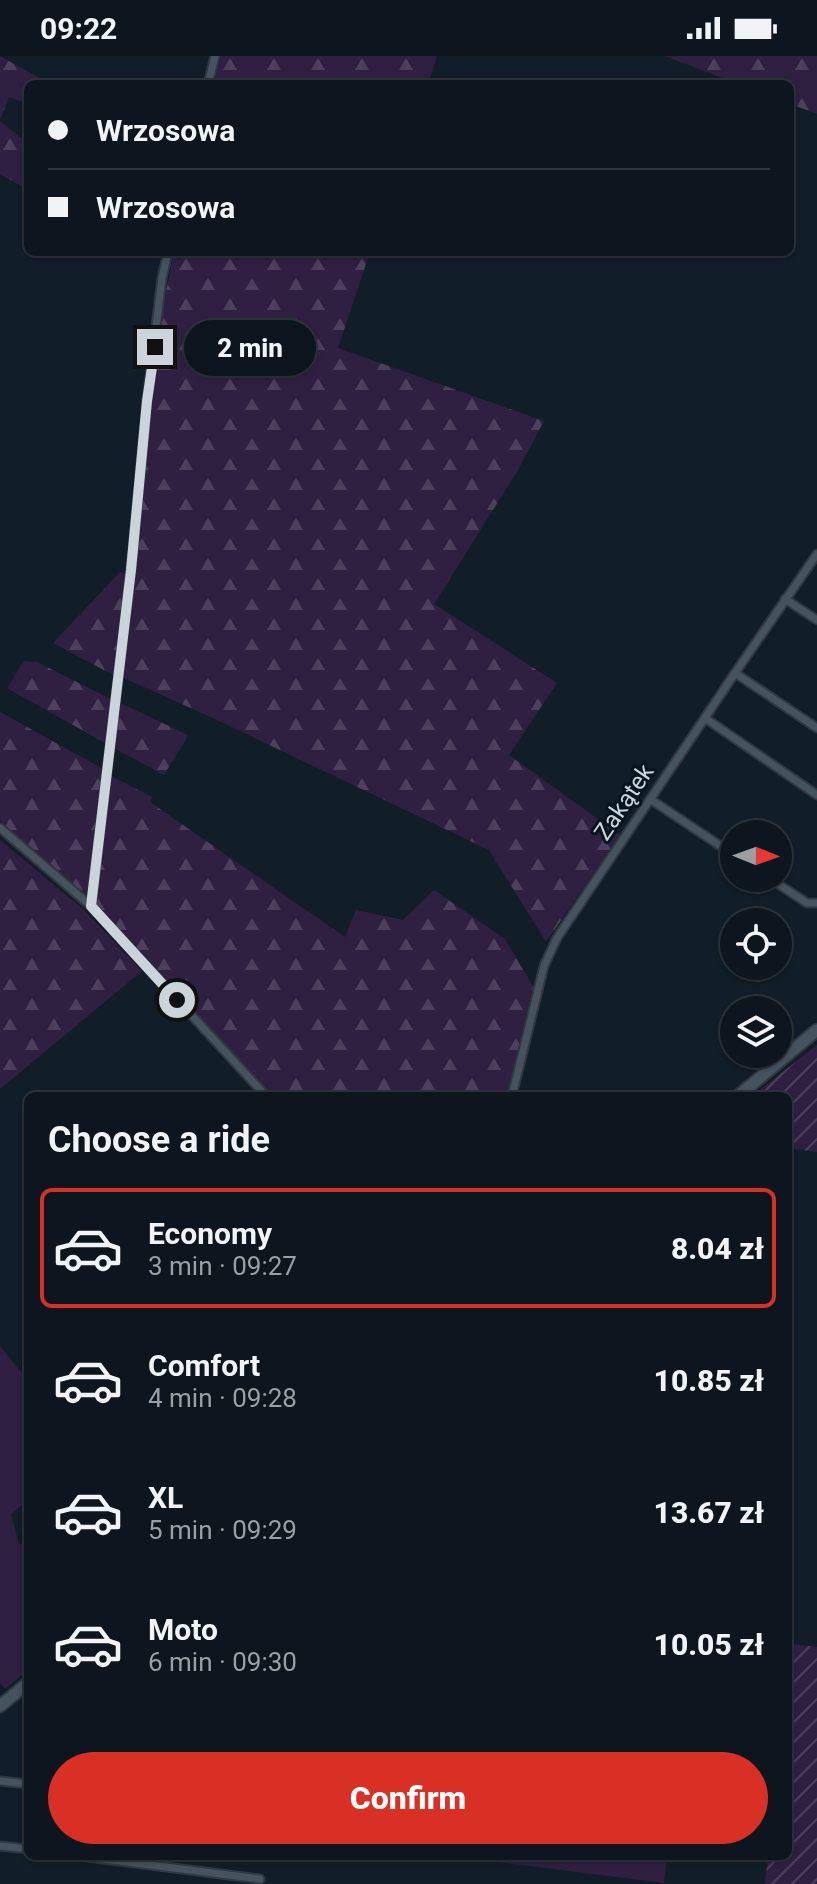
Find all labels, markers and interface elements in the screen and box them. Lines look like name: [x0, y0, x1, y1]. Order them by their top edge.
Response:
text: 09:22: [40, 11, 117, 46]
text: Wrzosowa: [96, 113, 235, 148]
text: Wrzosowa: [96, 190, 235, 225]
callout: 2 min: [183, 319, 315, 375]
route end: [137, 329, 173, 365]
text: 2 min: [217, 333, 283, 363]
street label: Zakątek: [589, 758, 660, 845]
north arrow: [720, 820, 792, 892]
map controls: [720, 820, 792, 1068]
button: locate: [720, 908, 792, 980]
route start: [159, 982, 195, 1018]
button: layers: [720, 996, 792, 1068]
text: Choose a ride: [48, 1119, 270, 1161]
icon: car: [52, 1212, 124, 1284]
text: Economy: [148, 1216, 272, 1251]
text: 8.04 zł: [671, 1231, 764, 1266]
text: 3 min · 09:27: [148, 1251, 297, 1281]
icon: car: [52, 1344, 124, 1416]
text: Comfort: [148, 1348, 260, 1383]
text: 10.85 zł: [654, 1363, 764, 1398]
text: 4 min · 09:28: [148, 1383, 297, 1413]
icon: car: [52, 1476, 124, 1548]
text: XL: [148, 1480, 183, 1515]
text: 13.67 zł: [654, 1495, 764, 1530]
text: 5 min · 09:29: [148, 1515, 297, 1545]
icon: car: [52, 1608, 124, 1680]
text: Moto: [148, 1612, 218, 1647]
text: 10.05 zł: [654, 1627, 764, 1662]
text: 6 min · 09:30: [148, 1647, 297, 1677]
button: Confirm: [48, 1752, 768, 1844]

